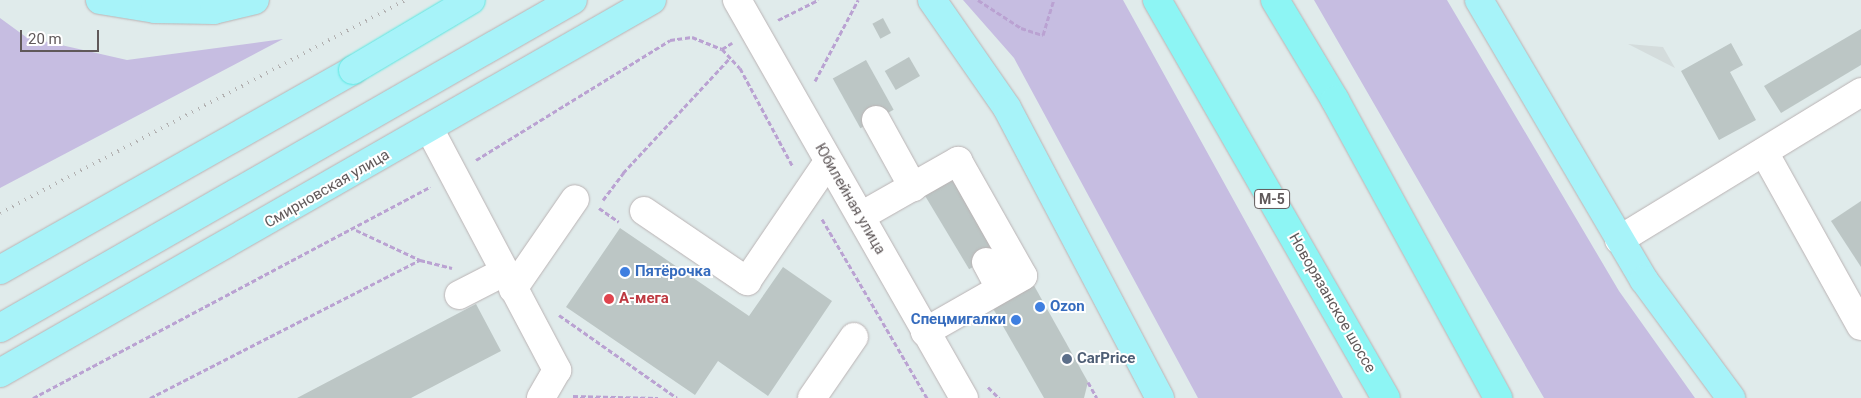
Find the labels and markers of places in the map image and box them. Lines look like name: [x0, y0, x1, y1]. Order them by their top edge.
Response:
place label: Пятёрочка: [635, 263, 711, 281]
marker: Пятёрочка: [619, 266, 631, 278]
place label: А-мега: [619, 290, 669, 308]
marker: А-мега: [603, 293, 615, 305]
place label: Ozon: [1050, 298, 1085, 316]
marker: Ozon: [1034, 301, 1046, 313]
place label: Спецмигалки: [911, 311, 1006, 329]
marker: Спецмигалки: [1010, 314, 1022, 326]
place label: CarPrice: [1077, 350, 1135, 368]
marker: CarPrice: [1061, 353, 1073, 365]

